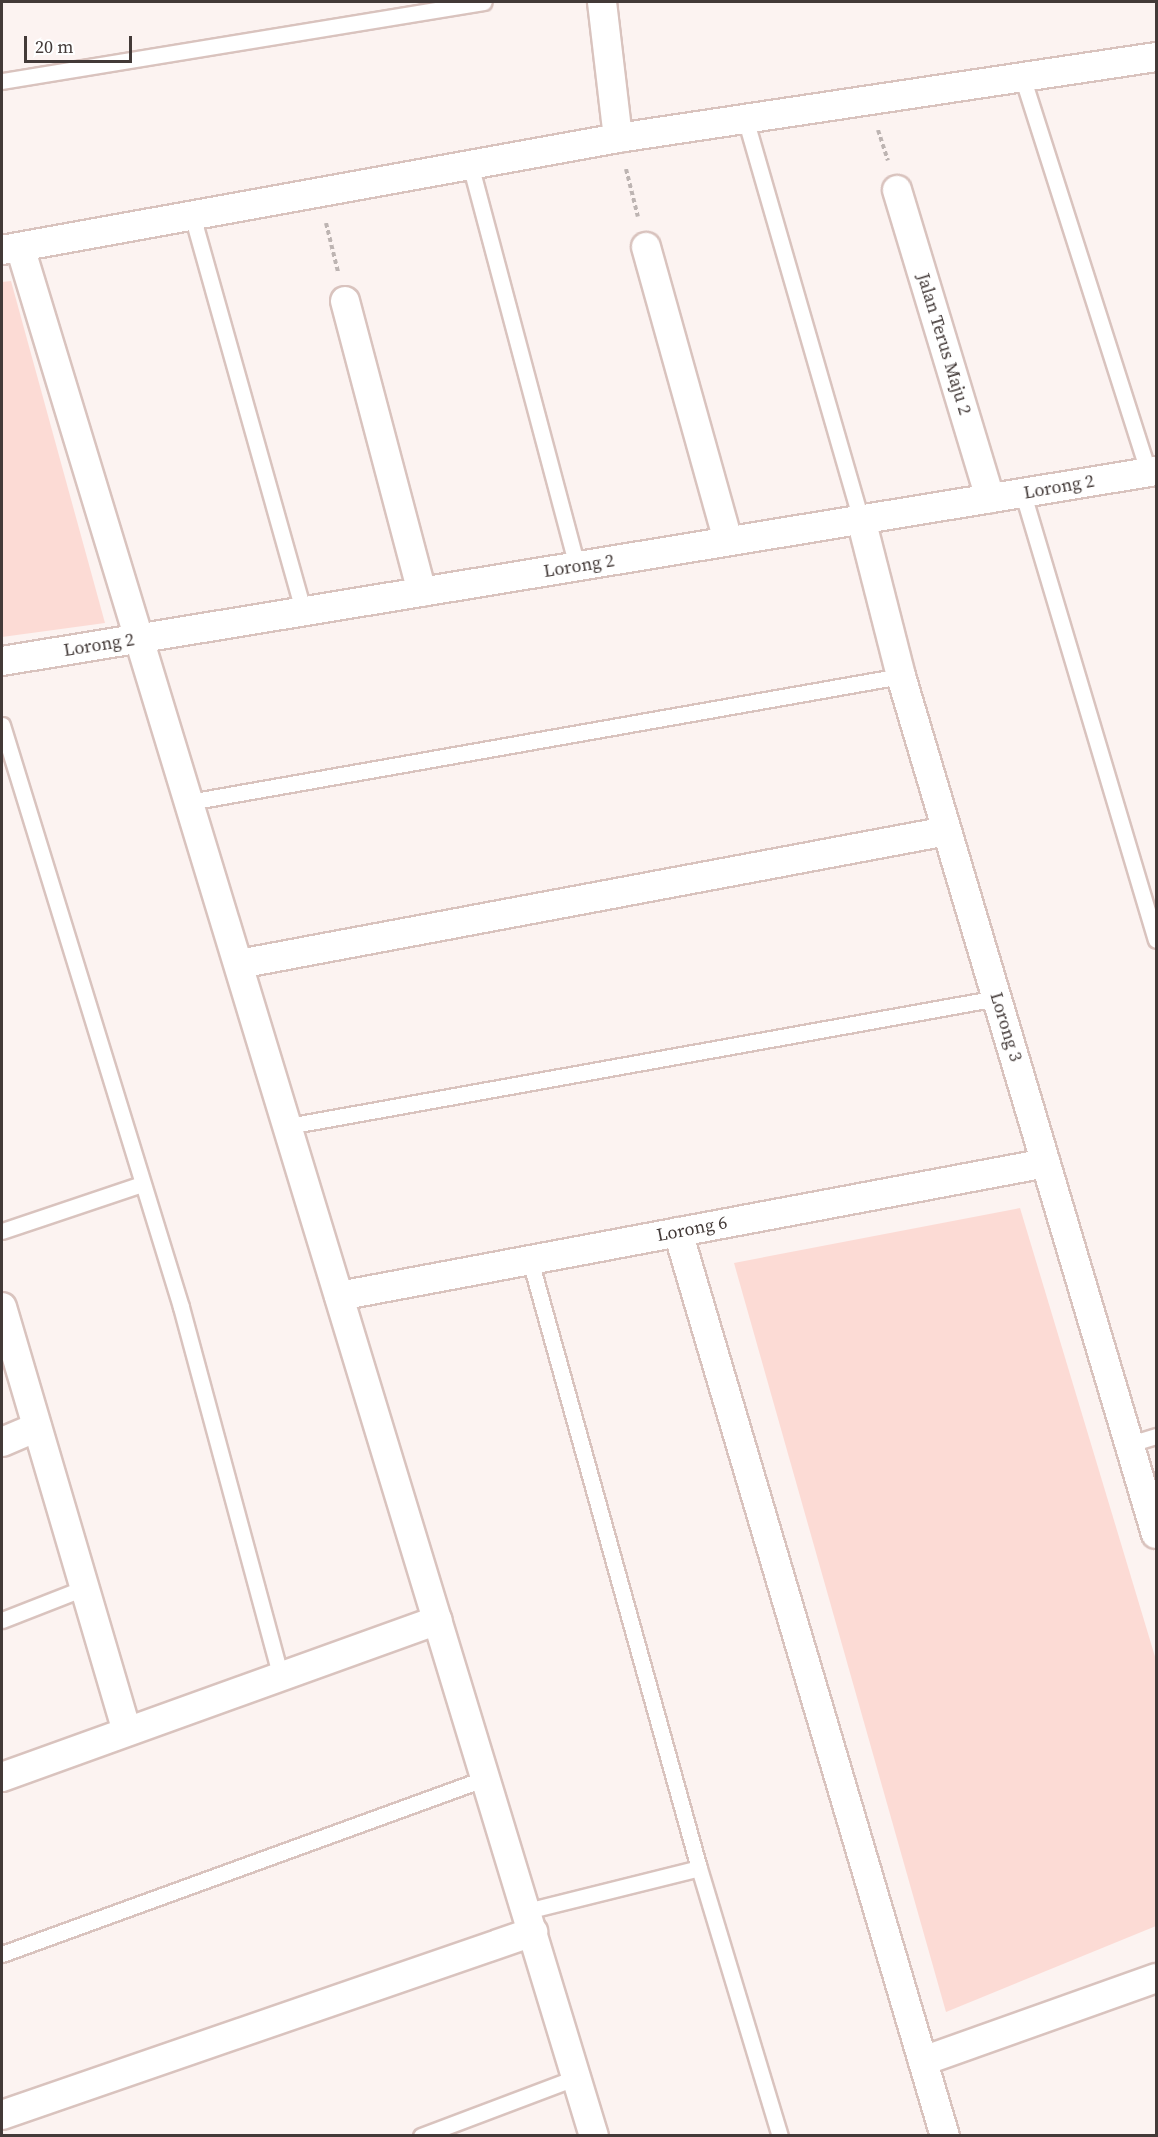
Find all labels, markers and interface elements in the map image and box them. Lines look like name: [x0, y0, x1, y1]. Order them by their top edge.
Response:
scale bar: [27, 24, 135, 62]
text: 20 m: [35, 34, 73, 59]
street label: Jalan Terus Maju 2: [912, 270, 976, 418]
street label: Lorong 2: [1022, 470, 1096, 504]
street label: Lorong 2: [542, 550, 616, 582]
street label: Lorong 2: [62, 629, 136, 661]
street label: Lorong 3: [985, 990, 1027, 1064]
street label: Lorong 6: [655, 1212, 729, 1246]

